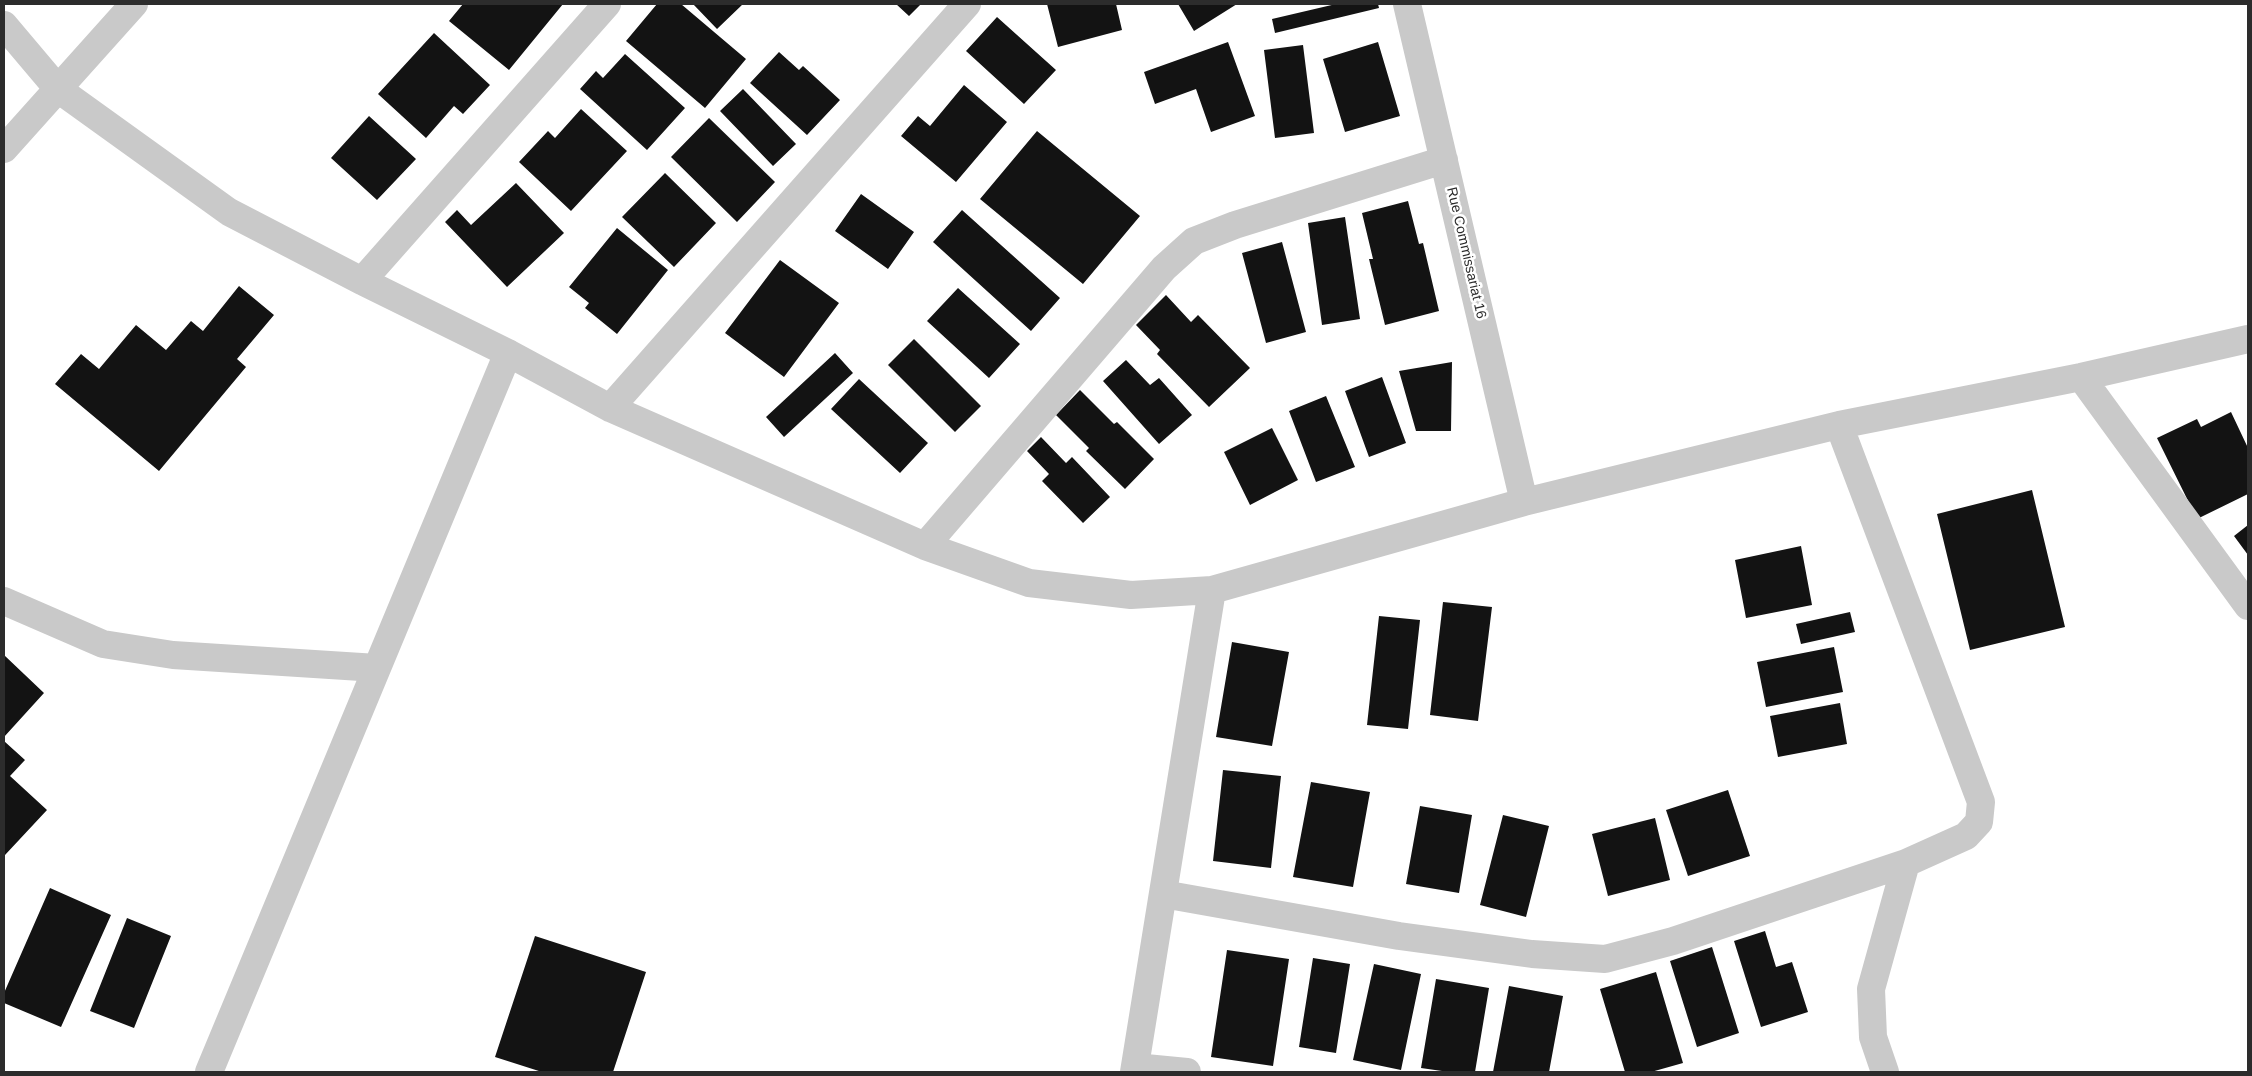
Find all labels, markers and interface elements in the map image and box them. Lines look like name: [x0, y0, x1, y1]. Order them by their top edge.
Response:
street label: Rue Commissariat 16: [1443, 186, 1489, 320]

